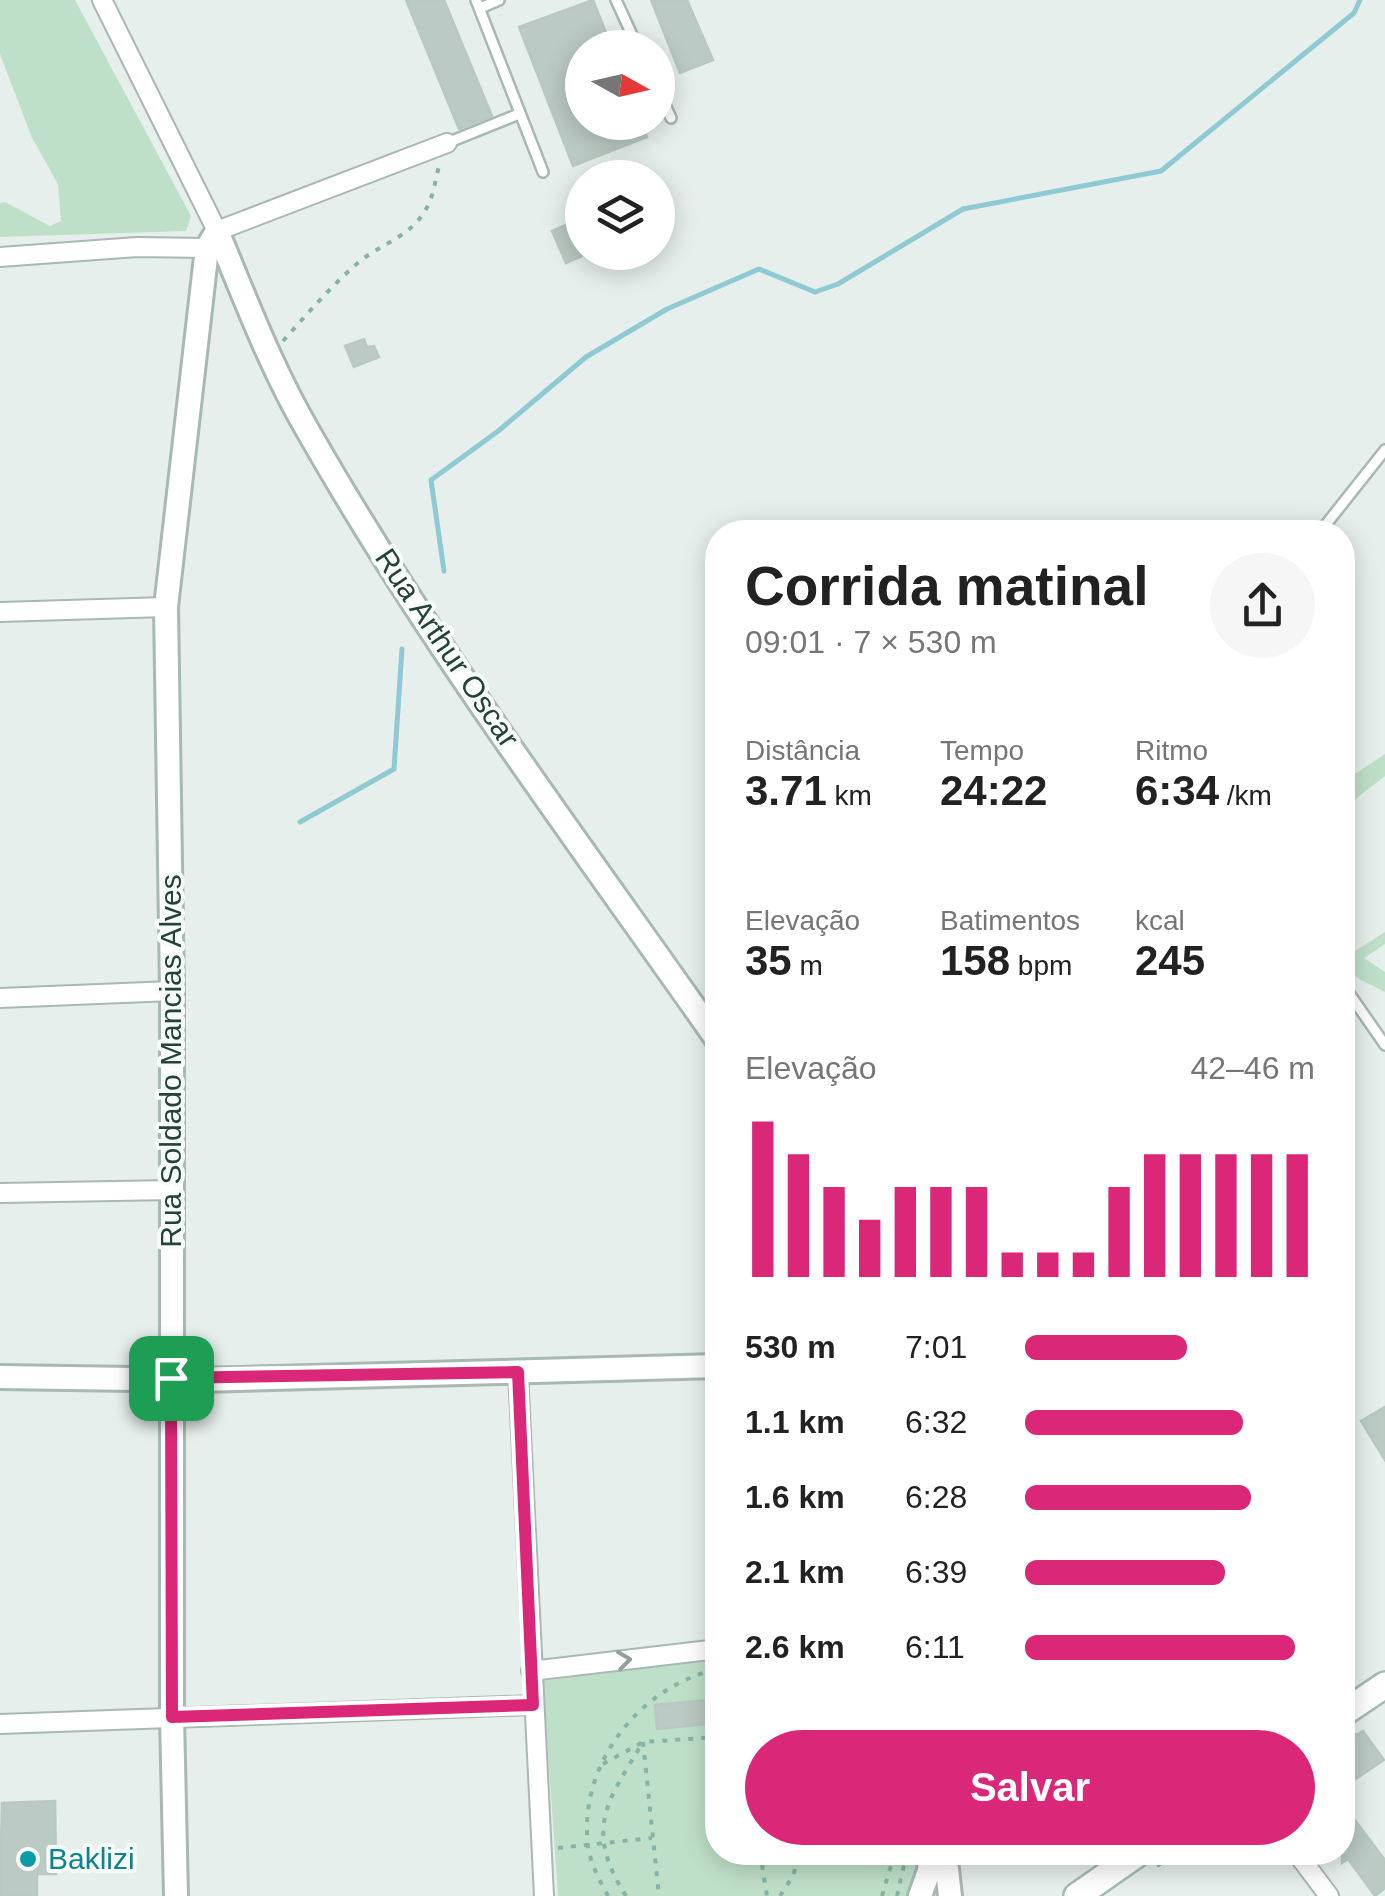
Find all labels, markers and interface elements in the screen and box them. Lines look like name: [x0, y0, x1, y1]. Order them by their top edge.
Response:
north arrow: [565, 30, 675, 140]
map controls: [565, 30, 675, 270]
button: layers: [565, 160, 675, 270]
street label: Rua Arthur Oscar: [369, 542, 526, 753]
button: share: [1210, 553, 1315, 658]
text: Corrida matinal: [745, 555, 1148, 617]
text: 09:01 · 7 × 530 m: [745, 624, 997, 660]
text: Distância: [745, 735, 860, 766]
text: Tempo: [940, 735, 1024, 766]
text: Ritmo: [1135, 735, 1208, 766]
text: 3.71: [745, 767, 827, 814]
text: 24:22: [940, 767, 1047, 814]
text: 6:34: [1135, 767, 1219, 814]
text: km: [827, 780, 872, 811]
text: /km: [1219, 780, 1272, 811]
street label: Rua Soldado Mancias Alves: [154, 874, 187, 1248]
text: Elevação: [745, 905, 860, 936]
text: Batimentos: [940, 905, 1080, 936]
text: kcal: [1135, 905, 1185, 936]
text: 35: [745, 937, 792, 984]
text: 158: [940, 937, 1010, 984]
text: 245: [1135, 937, 1205, 984]
text: m: [792, 950, 823, 981]
text: bpm: [1010, 950, 1072, 981]
text: Elevação: [745, 1050, 877, 1086]
text: 42–46 m: [1190, 1050, 1315, 1086]
text: 530 m: [745, 1329, 836, 1365]
text: 7:01: [905, 1329, 967, 1365]
pin: [129, 1336, 214, 1421]
icon: arrive: [144, 1351, 199, 1406]
text: 1.1 km: [745, 1404, 845, 1440]
text: 6:32: [905, 1404, 967, 1440]
text: 1.6 km: [745, 1479, 845, 1515]
text: 6:28: [905, 1479, 967, 1515]
text: 2.1 km: [745, 1554, 845, 1590]
text: 6:39: [905, 1554, 967, 1590]
text: 2.6 km: [745, 1629, 845, 1665]
text: 6:11: [905, 1629, 965, 1665]
one-way arrow: [617, 1650, 633, 1671]
button: Salvar: [745, 1730, 1315, 1845]
place label: Baklizi: [48, 1842, 135, 1875]
marker: Baklizi: [17, 1848, 39, 1870]

